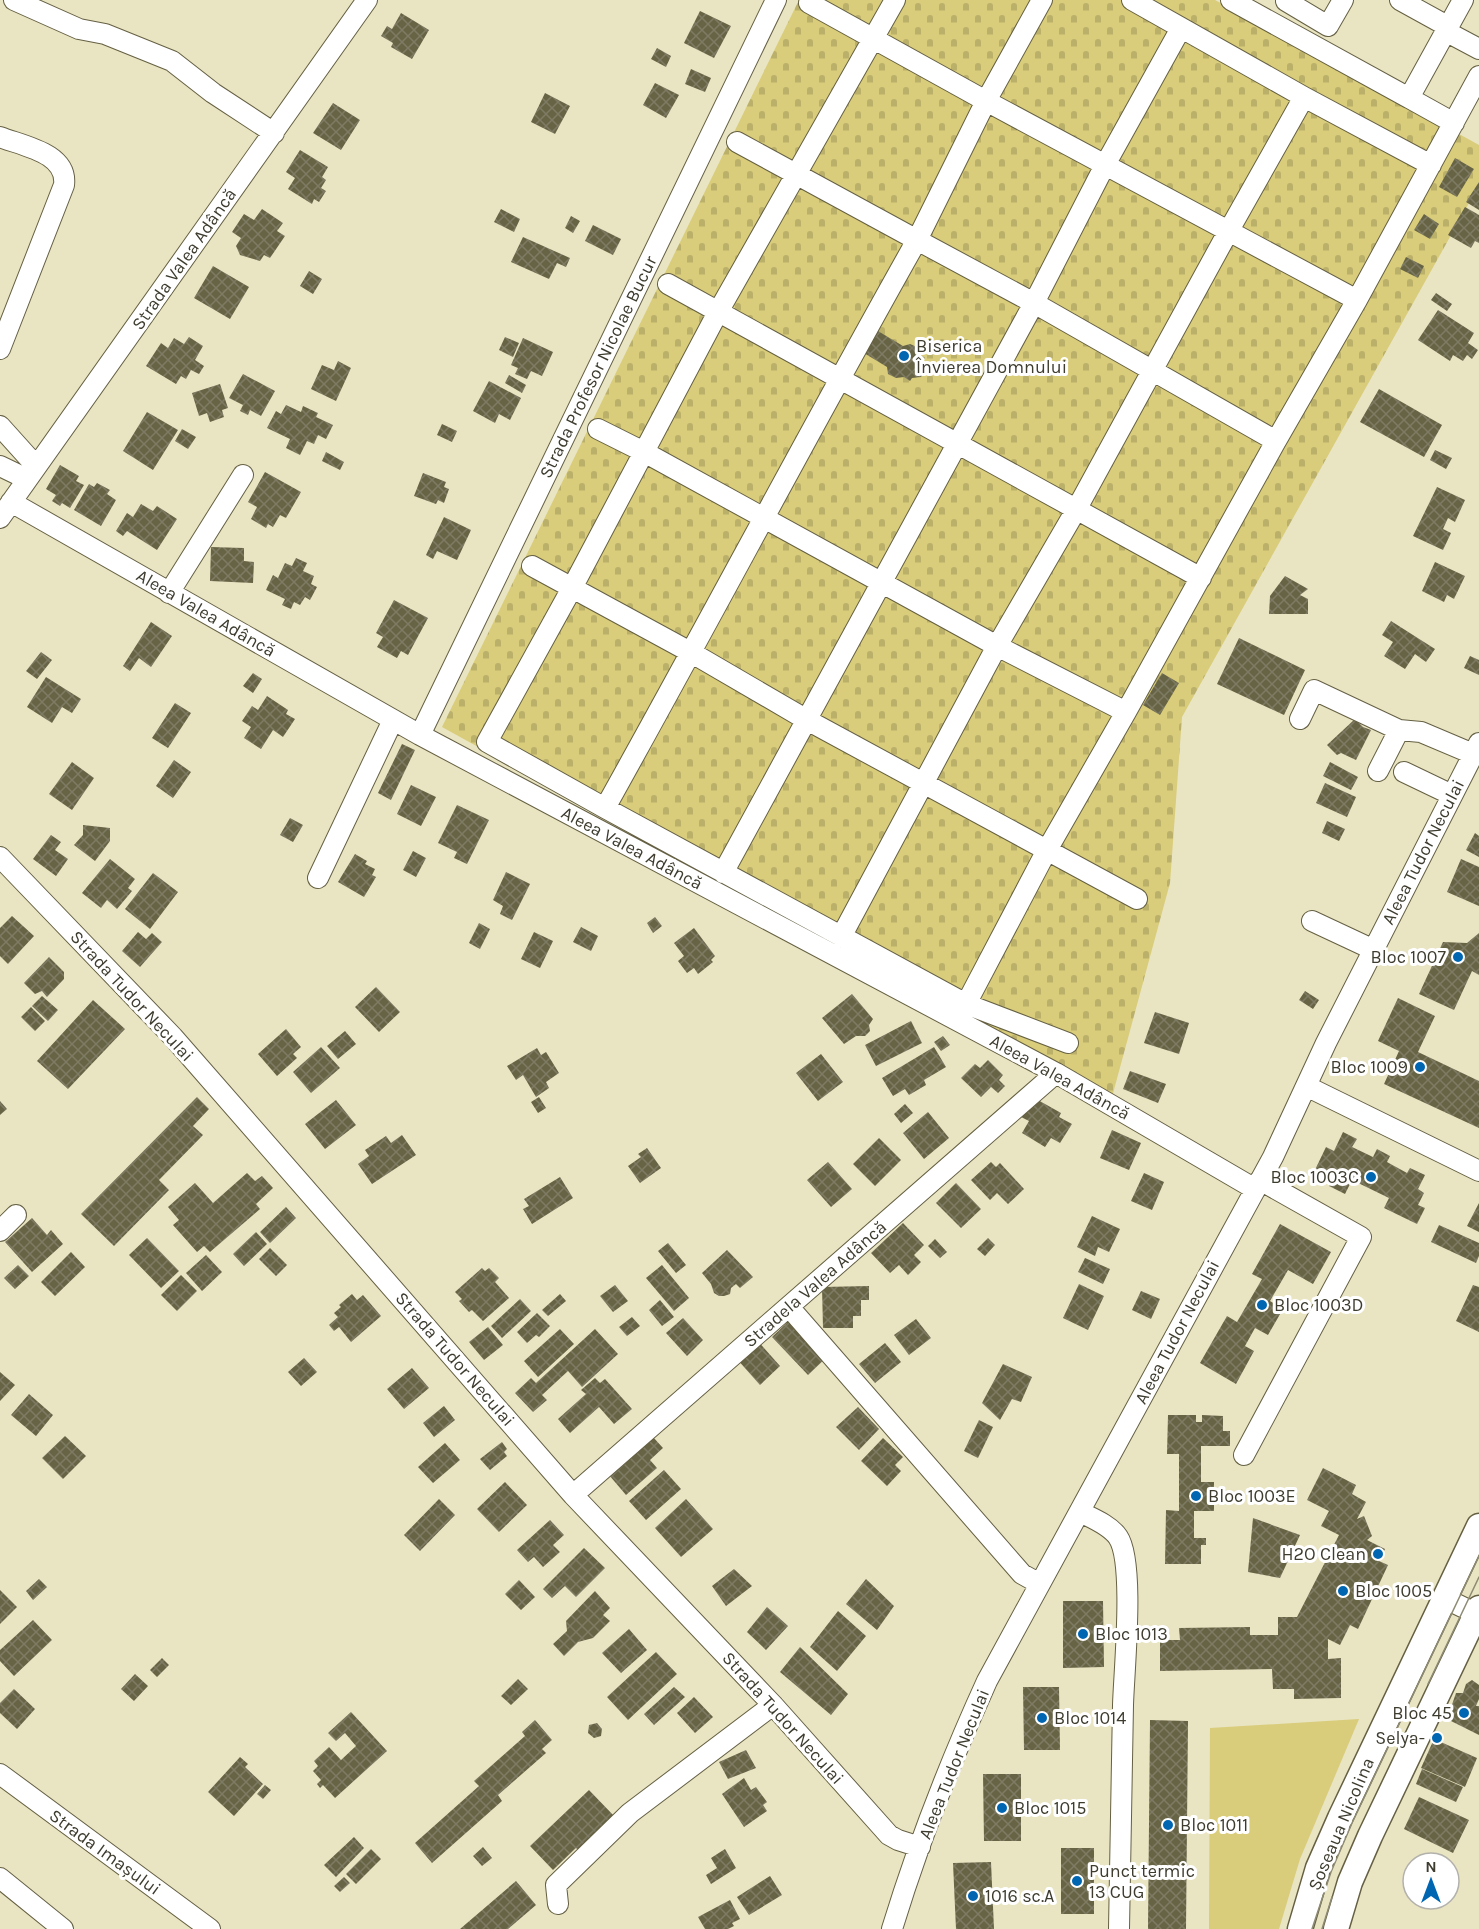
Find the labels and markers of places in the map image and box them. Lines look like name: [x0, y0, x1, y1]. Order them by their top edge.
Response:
place label: Biserica Învierea Domnului: [915, 335, 1067, 378]
marker: Biserica Învierea Domnului: [897, 349, 911, 363]
place label: Bloc 1007: [1371, 946, 1447, 968]
marker: Bloc 1007: [1451, 950, 1465, 964]
place label: Bloc 1009: [1331, 1056, 1408, 1078]
marker: Bloc 1009: [1413, 1060, 1427, 1074]
place label: Bloc 1003C: [1270, 1166, 1359, 1188]
marker: Bloc 1003C: [1364, 1170, 1378, 1184]
place label: Bloc 1003D: [1274, 1294, 1363, 1316]
marker: Bloc 1003D: [1255, 1298, 1269, 1312]
place label: Bloc 1003E: [1208, 1485, 1296, 1507]
marker: Bloc 1003E: [1189, 1489, 1203, 1503]
place label: H2O Clean: [1282, 1543, 1366, 1565]
marker: H2O Clean: [1371, 1547, 1385, 1561]
place label: Bloc 1005: [1355, 1580, 1432, 1602]
marker: Bloc 1005: [1336, 1584, 1350, 1598]
place label: Bloc 1013: [1095, 1623, 1168, 1645]
marker: Bloc 1013: [1076, 1627, 1090, 1641]
place label: Bloc 45: [1392, 1702, 1452, 1724]
marker: Bloc 45: [1457, 1706, 1471, 1720]
place label: Bloc 1014: [1054, 1707, 1126, 1729]
marker: Bloc 1014: [1035, 1711, 1049, 1725]
place label: Selya-: [1375, 1727, 1425, 1749]
marker: Selya-: [1430, 1731, 1444, 1745]
place label: Bloc 1015: [1014, 1797, 1086, 1819]
marker: Bloc 1015: [995, 1801, 1009, 1815]
place label: Bloc 1011: [1180, 1814, 1248, 1836]
marker: Bloc 1011: [1161, 1818, 1175, 1832]
place label: Punct termic 13 CUG: [1089, 1860, 1195, 1903]
marker: Punct termic 13 CUG: [1070, 1874, 1084, 1888]
place label: 1016 sc.A: [985, 1885, 1054, 1907]
marker: 1016 sc.A: [966, 1889, 980, 1903]

